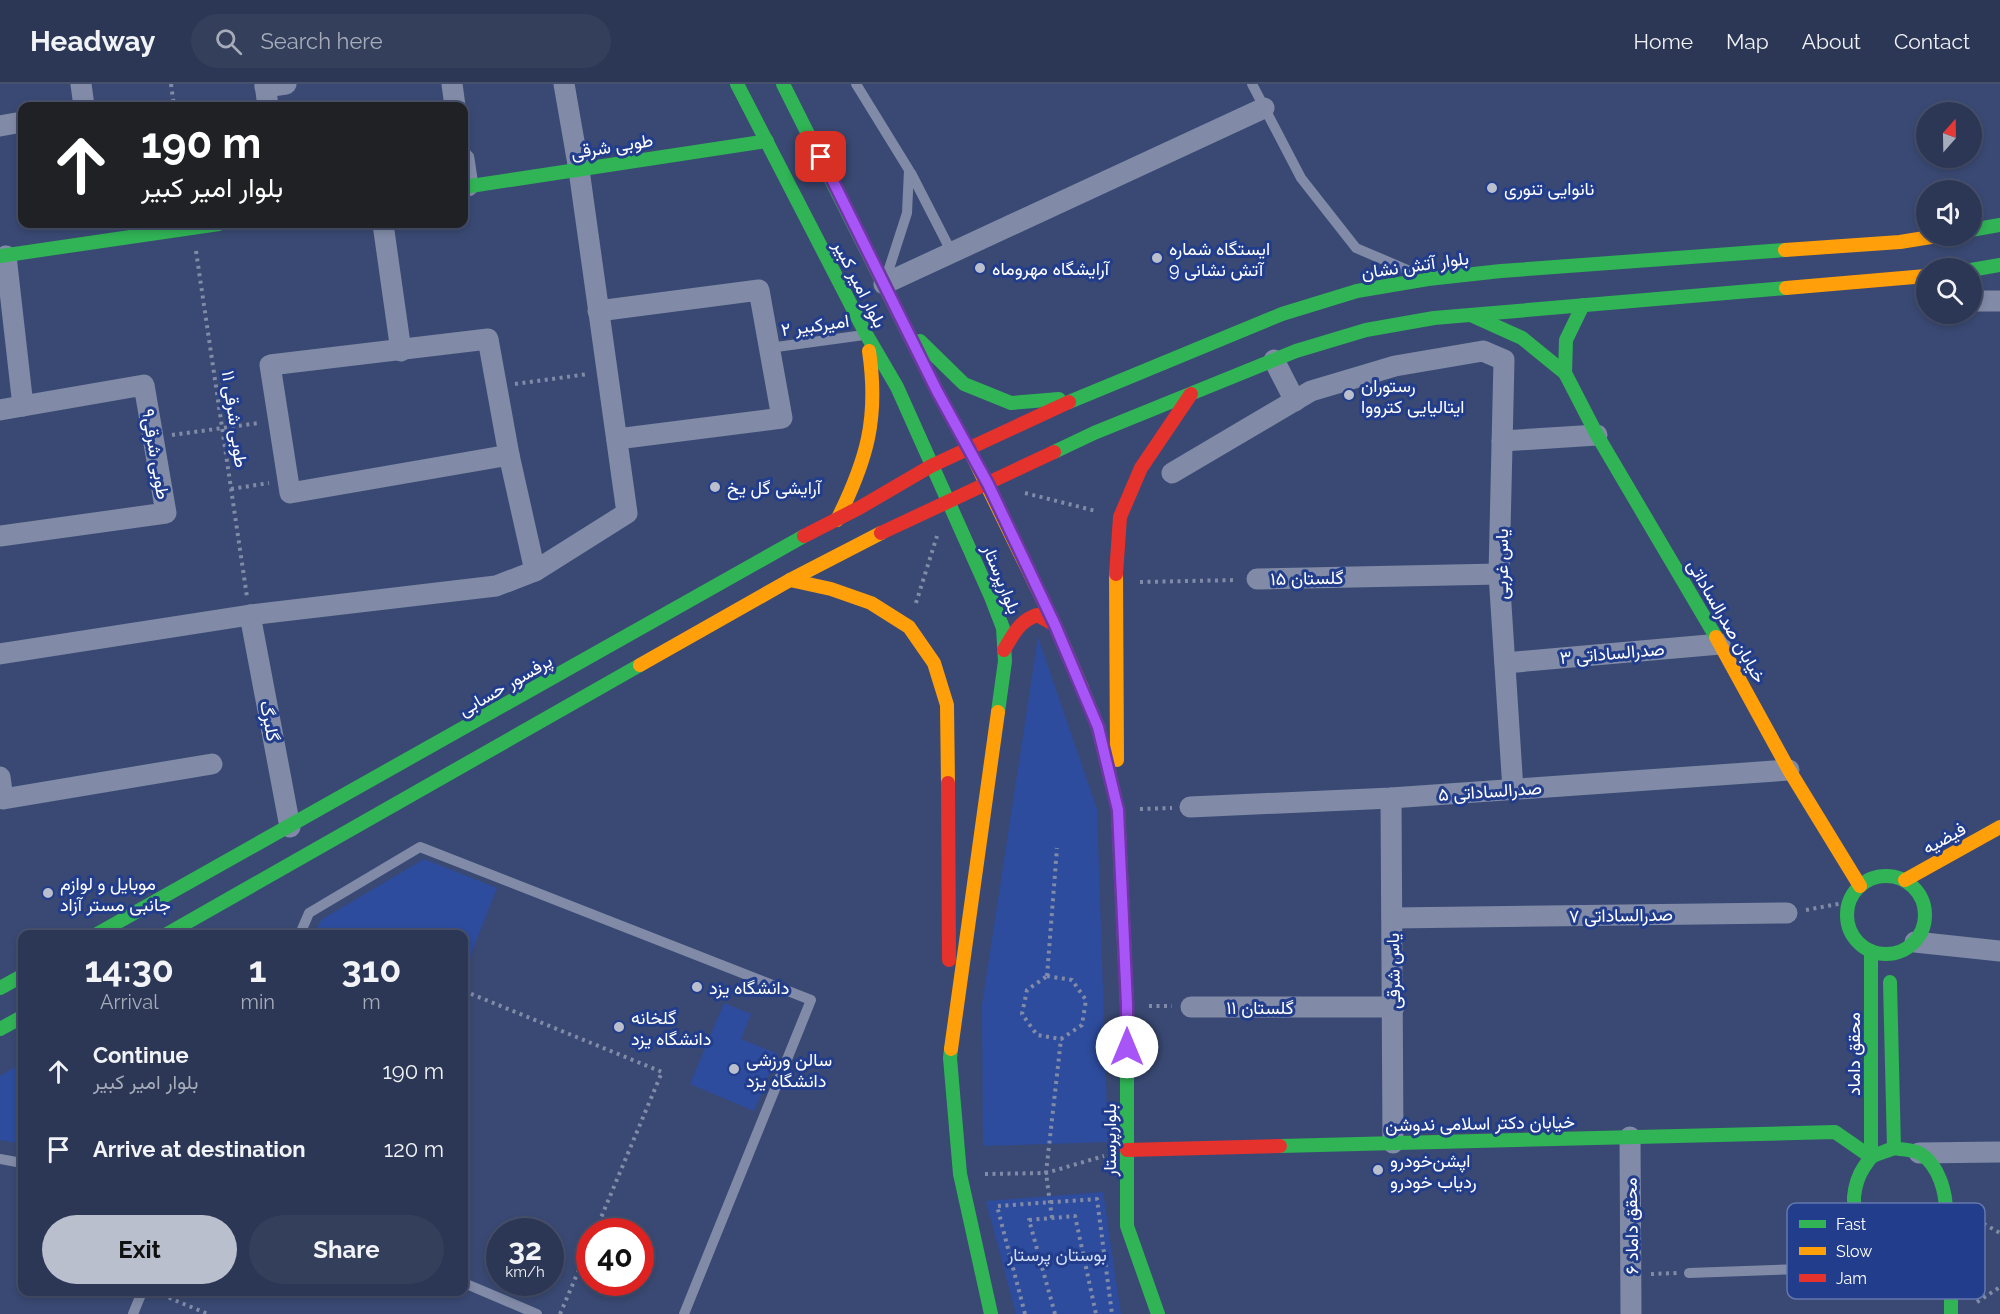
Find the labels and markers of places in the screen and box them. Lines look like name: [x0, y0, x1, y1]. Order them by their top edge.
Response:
pin: [795, 131, 846, 182]
place label: نانوایی تنوری: [1504, 178, 1594, 200]
marker: نانوایی تنوری: [1485, 181, 1499, 195]
place label: ایستگاه شماره 9 آتش نشانی: [1169, 238, 1270, 281]
marker: ایستگاه شماره 9 آتش نشانی: [1150, 251, 1164, 265]
place label: آرایشگاه مهروماه: [992, 258, 1111, 280]
marker: آرایشگاه مهروماه: [973, 261, 987, 275]
place label: رستوران ایتالیایی کترووا: [1361, 375, 1464, 418]
marker: رستوران ایتالیایی کترووا: [1342, 388, 1356, 402]
place label: آرایشی گل یخ: [727, 477, 823, 500]
marker: آرایشی گل یخ: [708, 480, 722, 494]
place label: موبایل و لوازم جانبی مستر آزاد: [60, 873, 171, 916]
marker: موبایل و لوازم جانبی مستر آزاد: [41, 886, 55, 900]
place label: دانشگاه یزد: [709, 977, 789, 999]
marker: دانشگاه یزد: [690, 980, 704, 994]
place label: گلخانه دانشگاه یزد: [631, 1007, 711, 1050]
marker: گلخانه دانشگاه یزد: [612, 1020, 626, 1034]
place label: سالن ورزشی دانشگاه یزد: [746, 1049, 832, 1092]
marker: سالن ورزشی دانشگاه یزد: [727, 1062, 741, 1076]
place label: اپشن‌خودرو ردیاب خودرو: [1390, 1150, 1477, 1193]
marker: اپشن‌خودرو ردیاب خودرو: [1371, 1163, 1385, 1177]

